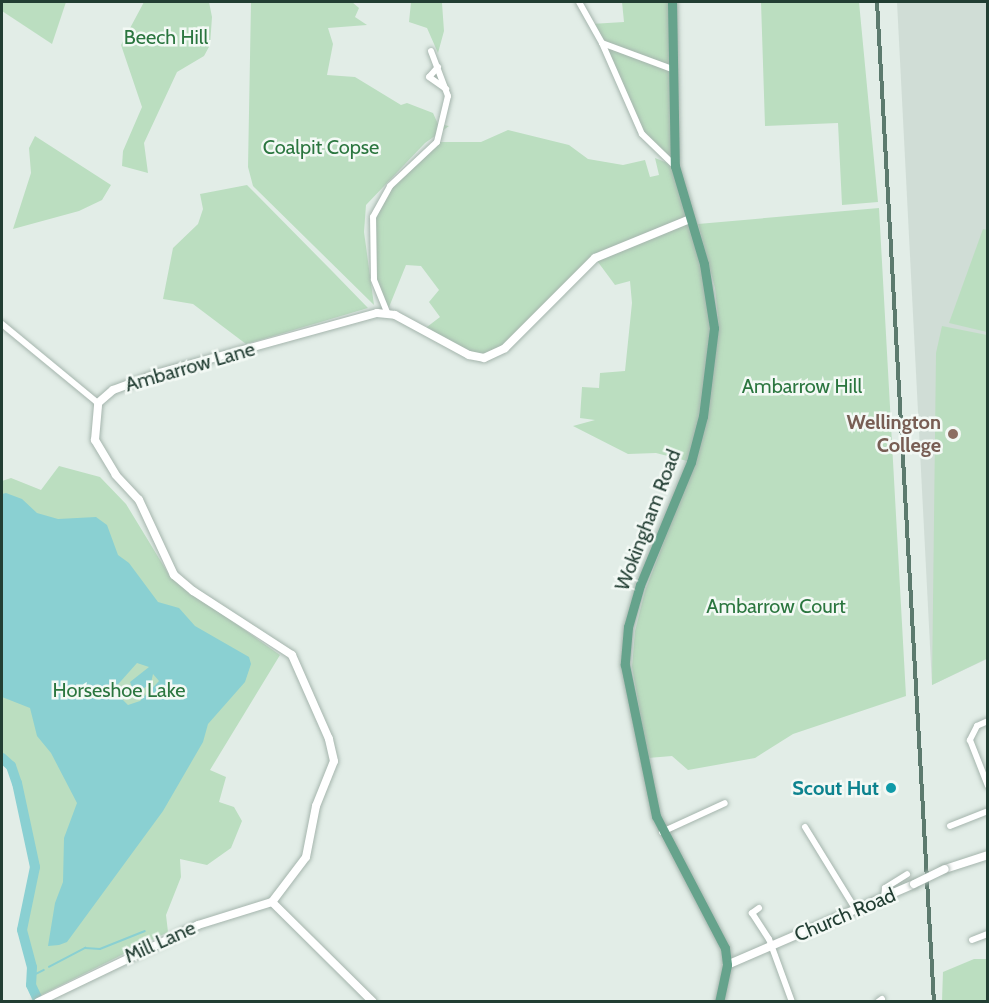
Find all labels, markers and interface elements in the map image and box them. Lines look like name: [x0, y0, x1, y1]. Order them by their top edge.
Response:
park label: Beech Hill: [124, 25, 208, 49]
park label: Coalpit Copse: [263, 135, 379, 159]
street label: Ambarrow Lane: [122, 337, 258, 397]
park label: Ambarrow Hill: [742, 374, 862, 398]
place label: Wellington College: [847, 410, 941, 457]
marker: Wellington College: [946, 427, 960, 441]
street label: Wokingham Road: [610, 446, 686, 594]
park label: Ambarrow Court: [706, 594, 846, 618]
park label: Horseshoe Lake: [53, 678, 185, 702]
place label: Scout Hut: [792, 776, 879, 800]
marker: Scout Hut: [884, 781, 898, 795]
street label: Church Road: [791, 883, 899, 947]
street label: Mill Lane: [121, 916, 199, 968]

